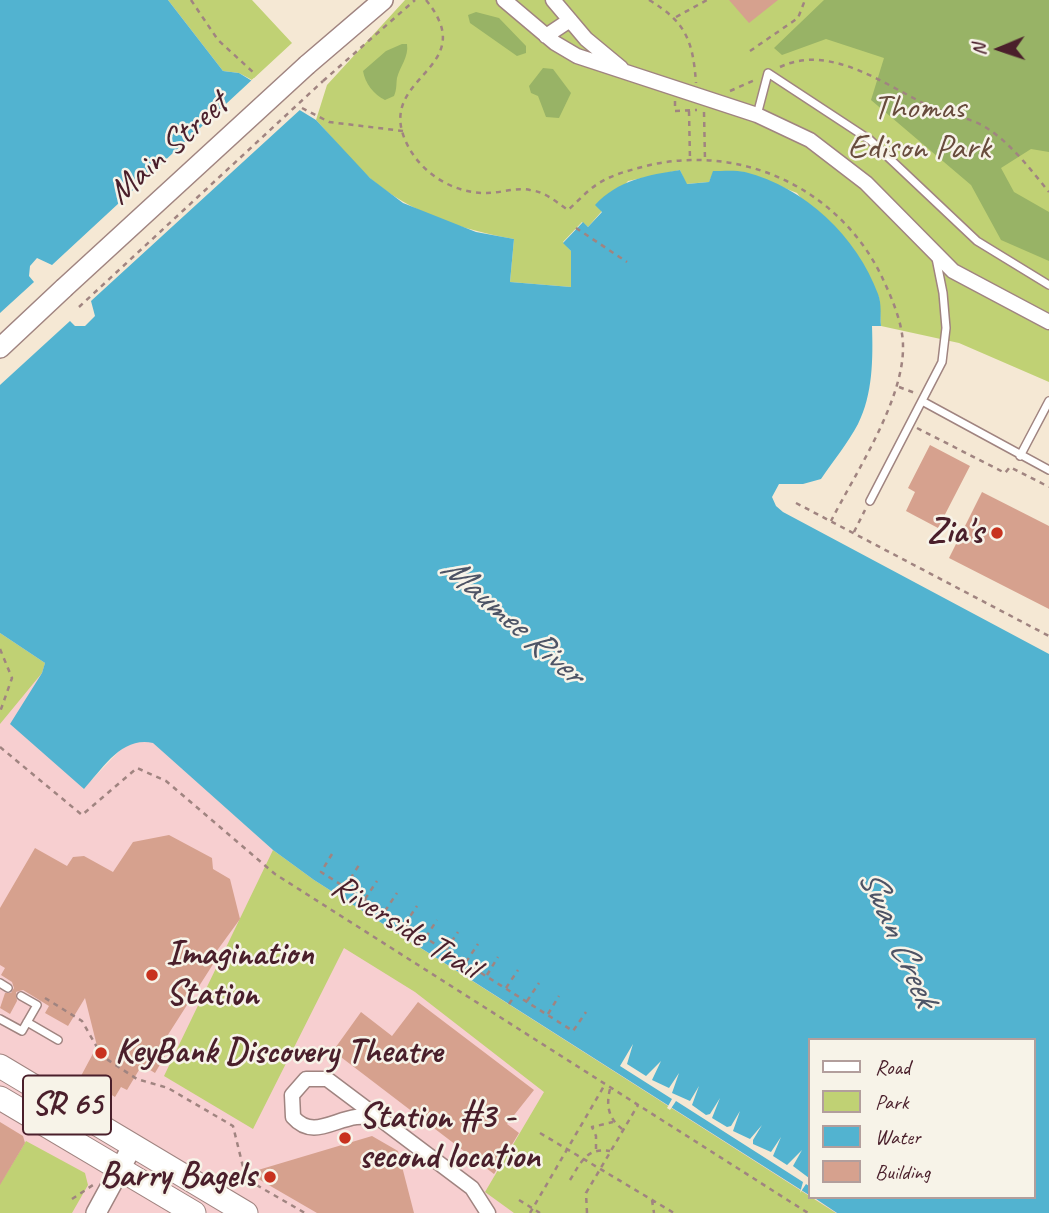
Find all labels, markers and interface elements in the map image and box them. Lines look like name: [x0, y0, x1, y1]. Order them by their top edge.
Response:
north arrow: [965, 14, 1035, 84]
text: N: [967, 43, 991, 56]
street label: Main Street: [100, 84, 238, 214]
park label: Thomas Edison Park: [848, 88, 990, 170]
place label: Zia's: [927, 512, 983, 554]
marker: Zia's: [989, 525, 1005, 541]
water label: Maumee River: [431, 547, 593, 695]
water label: Swan Creek: [847, 862, 947, 1014]
street label: Riverside Trail: [323, 866, 487, 990]
place label: Imagination Station: [166, 934, 314, 1016]
marker: Imagination Station: [144, 967, 160, 983]
place label: KeyBank Discovery Theatre: [115, 1032, 442, 1074]
legend: [808, 1038, 1035, 1199]
marker: KeyBank Discovery Theatre: [93, 1045, 109, 1061]
text: Road: [875, 1054, 910, 1080]
road number: SR 65: [23, 1076, 111, 1134]
text: Park: [875, 1089, 908, 1115]
place label: Station #3 - second location: [359, 1097, 540, 1179]
text: Water: [875, 1124, 921, 1150]
marker: Station #3 - second location: [337, 1130, 353, 1146]
place label: Barry Bagels: [100, 1156, 256, 1198]
text: Building: [875, 1159, 930, 1185]
marker: Barry Bagels: [262, 1169, 278, 1185]

